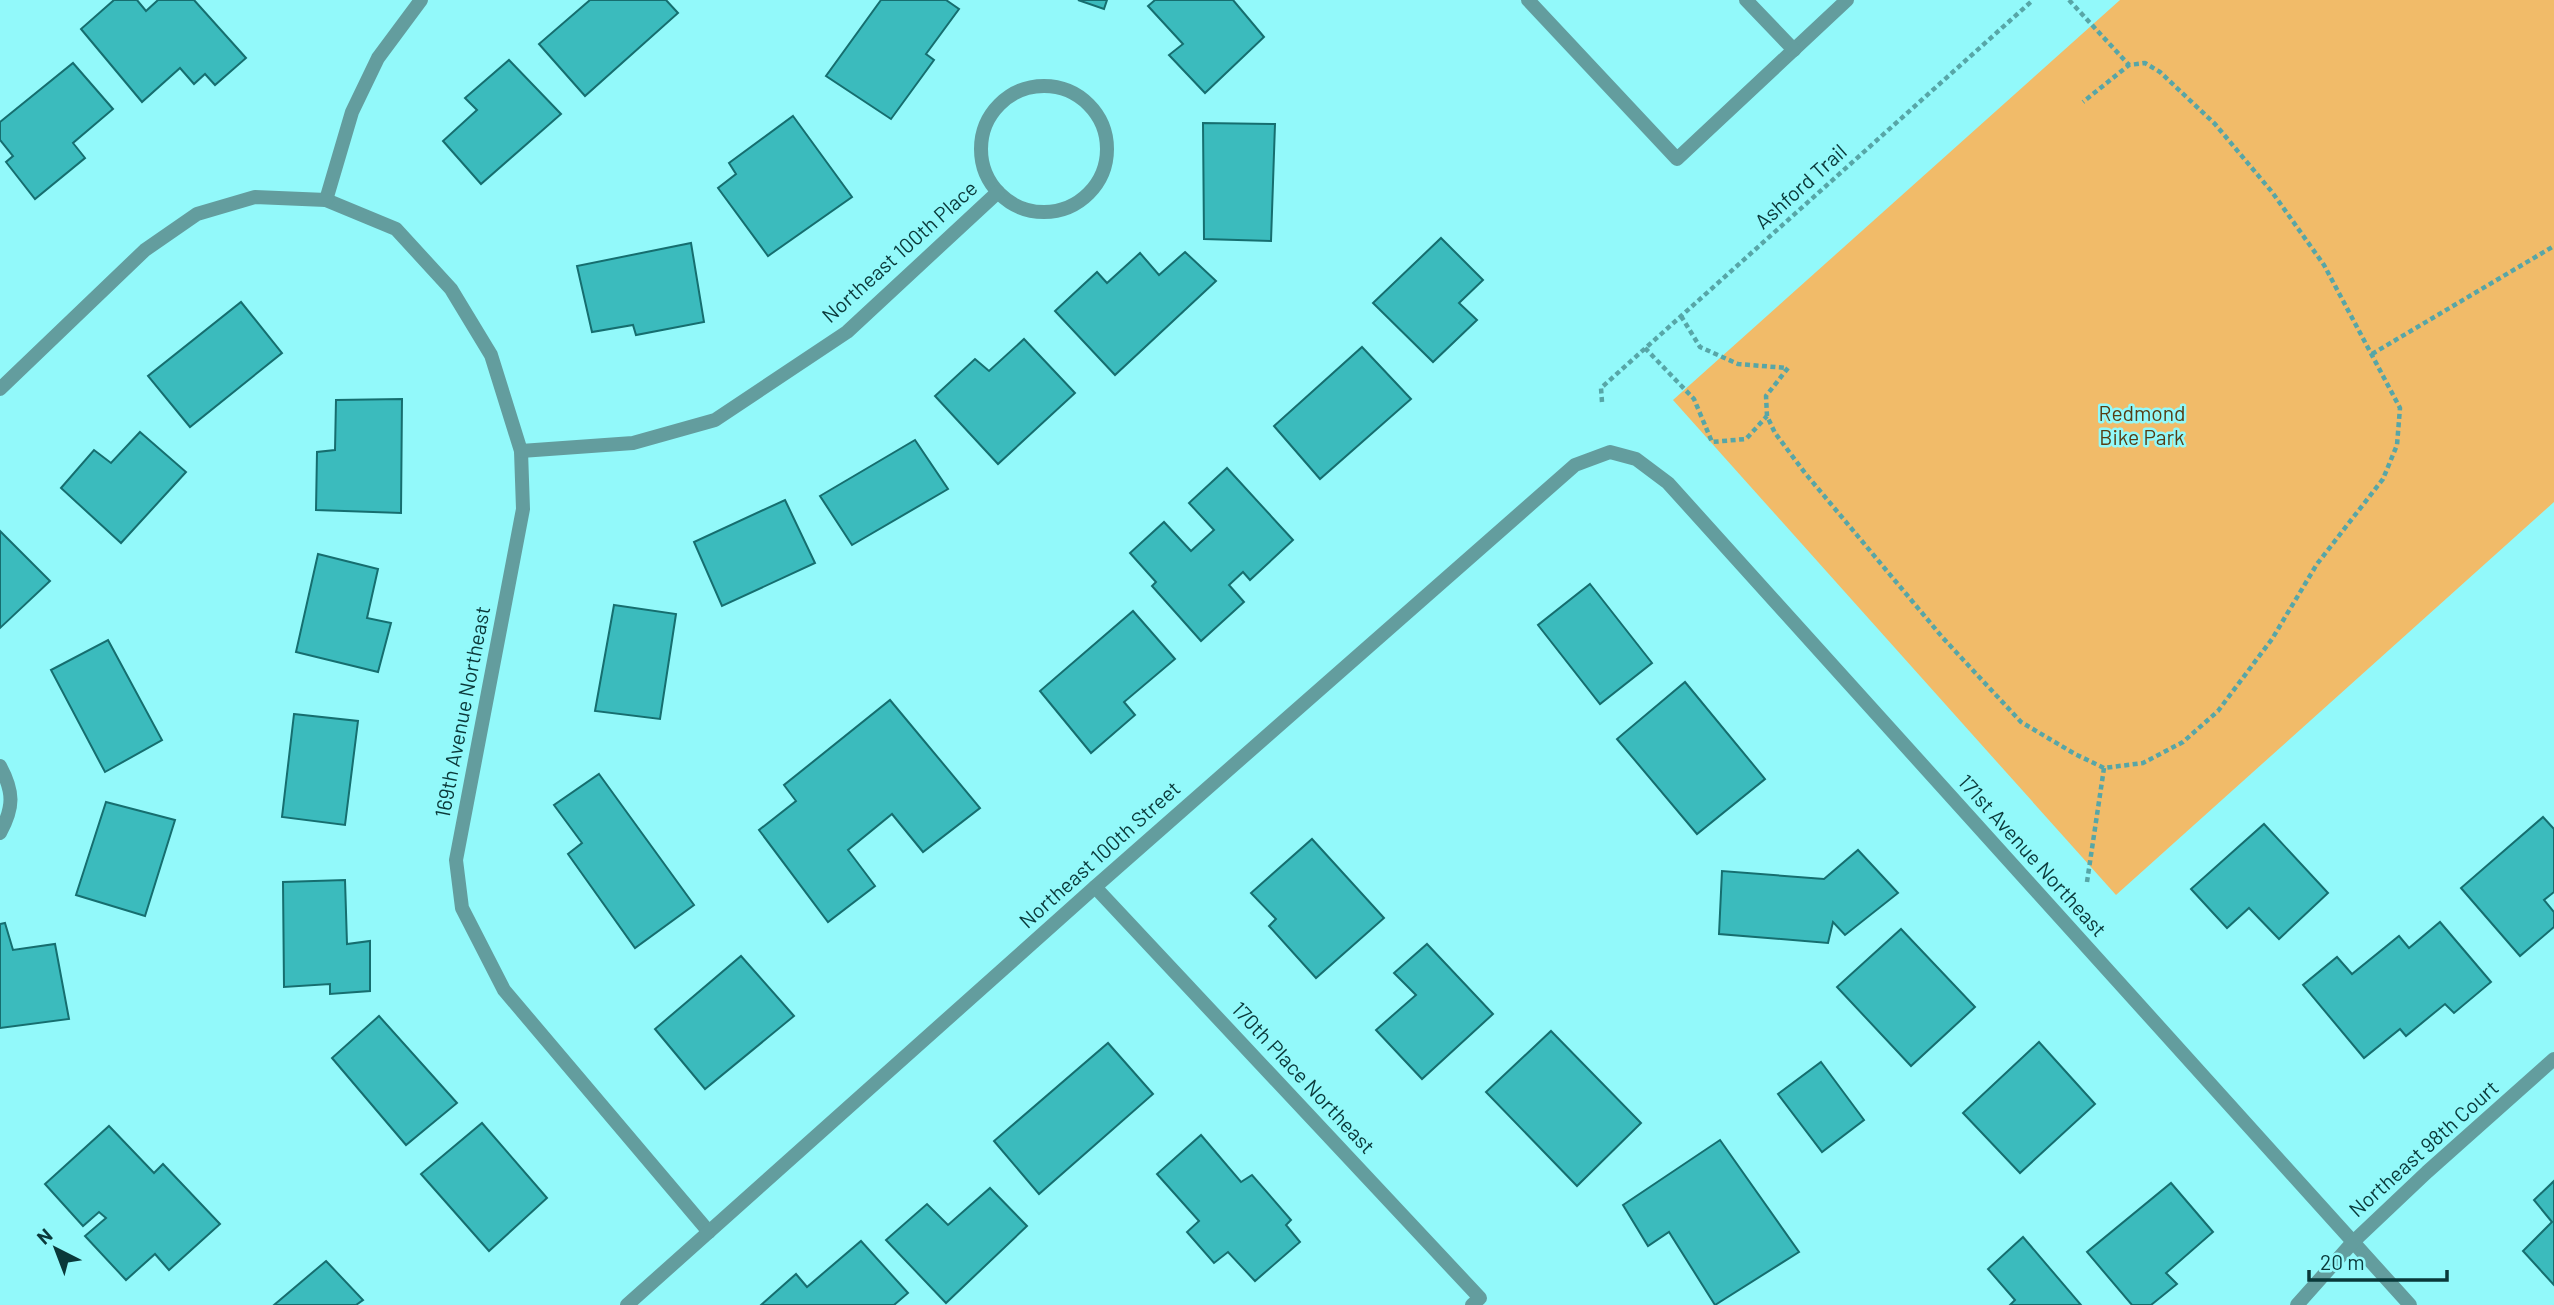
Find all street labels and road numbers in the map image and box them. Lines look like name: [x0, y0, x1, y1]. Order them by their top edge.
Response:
street label: Ashford Trail: [1749, 138, 1851, 234]
street label: Northeast 100th Place: [816, 175, 982, 327]
street label: 169th Avenue Northeast: [429, 604, 494, 820]
street label: 171st Avenue Northeast: [1954, 769, 2112, 941]
street label: Northeast 100th Street: [1013, 775, 1185, 933]
street label: 170th Place Northeast: [1227, 996, 1381, 1158]
street label: Northeast 98th Court: [2343, 1074, 2503, 1221]

